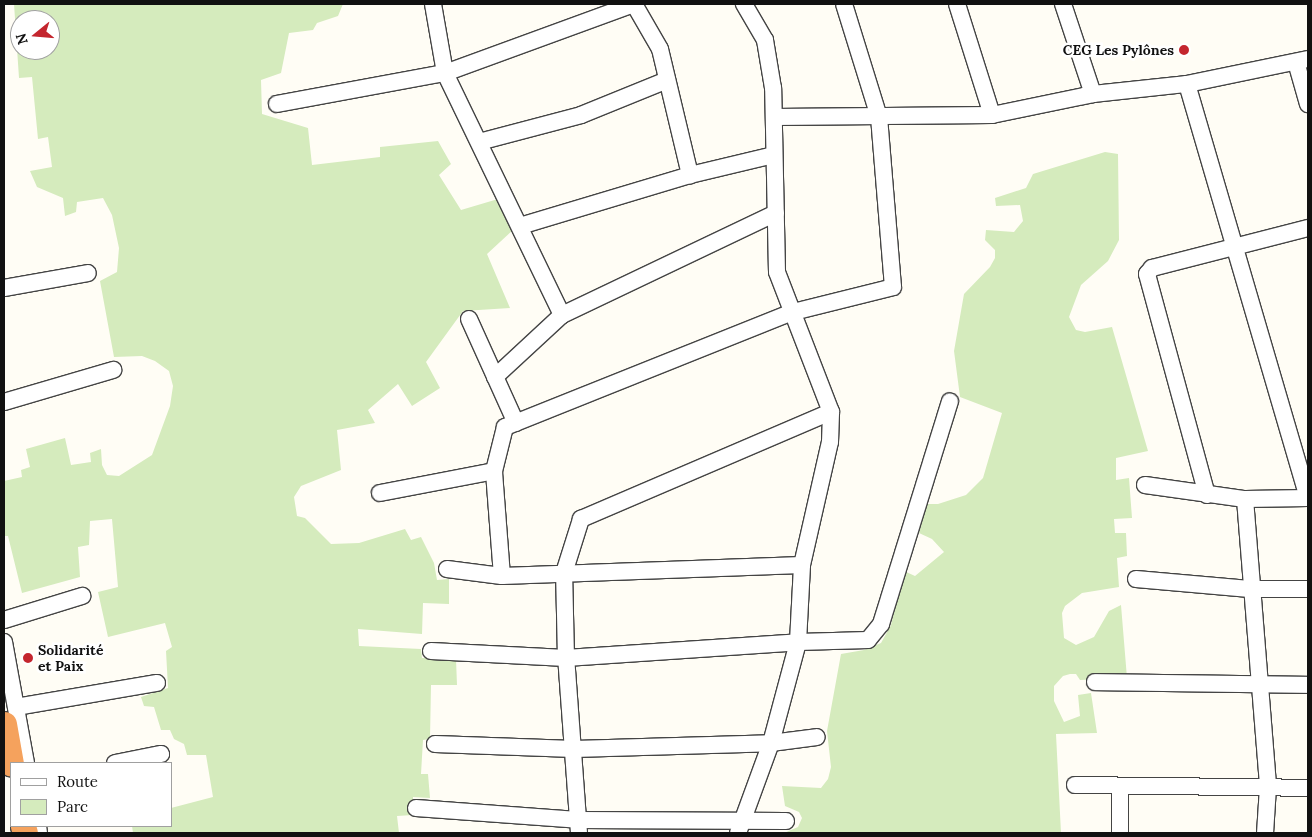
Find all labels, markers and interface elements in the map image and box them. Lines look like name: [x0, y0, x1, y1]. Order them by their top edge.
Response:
north arrow: [10, 10, 60, 60]
text: N: [11, 31, 32, 47]
place label: CEG Les Pylônes: [1063, 42, 1174, 58]
marker: CEG Les Pylônes: [1178, 44, 1190, 56]
place label: Solidarité et Paix: [38, 642, 103, 674]
marker: Solidarité et Paix: [22, 652, 34, 664]
legend: [10, 762, 172, 827]
text: Route: [57, 772, 98, 791]
text: Parc: [57, 797, 88, 816]

